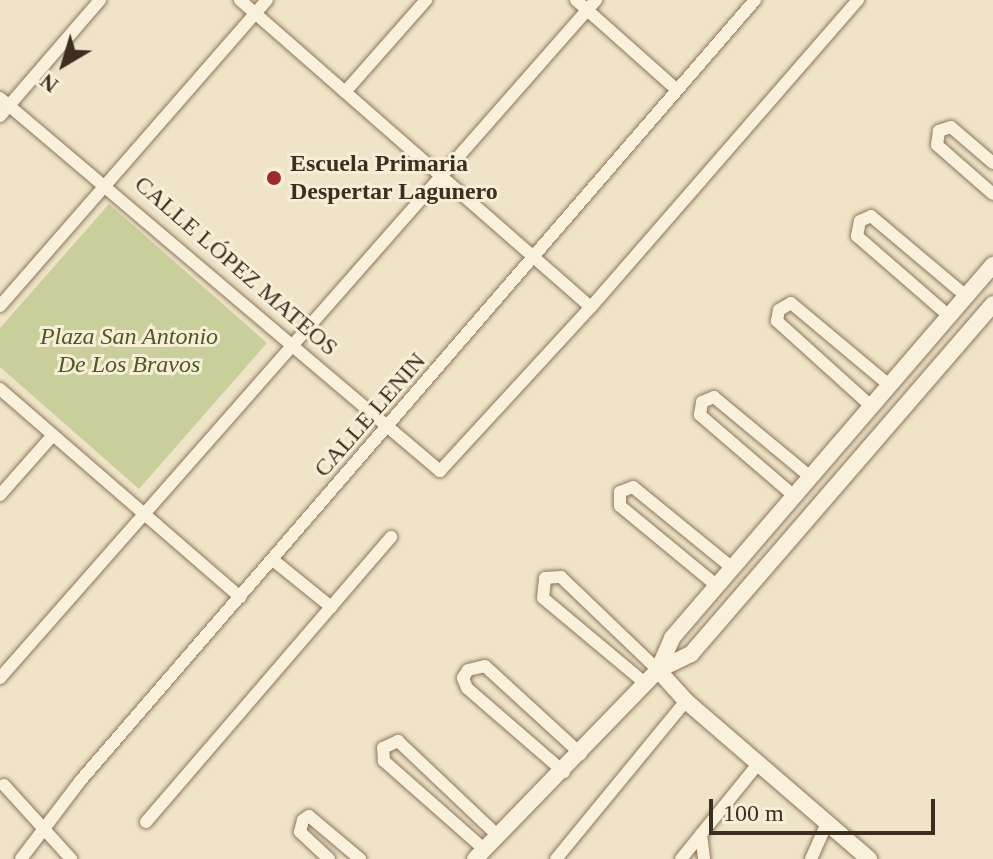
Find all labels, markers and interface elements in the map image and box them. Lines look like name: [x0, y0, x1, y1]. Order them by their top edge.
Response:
north arrow: [24, 24, 104, 104]
text: N: [35, 69, 63, 98]
place label: Escuela Primaria Despertar Lagunero: [290, 150, 498, 206]
marker: Escuela Primaria Despertar Lagunero: [265, 169, 283, 187]
street label: CALLE LÓPEZ MATEOS: [128, 170, 344, 362]
park label: Plaza San Antonio De Los Bravos: [40, 323, 218, 379]
street label: CALLE LENIN: [308, 347, 432, 483]
scale bar: [713, 783, 939, 833]
text: 100 m: [723, 800, 784, 826]

